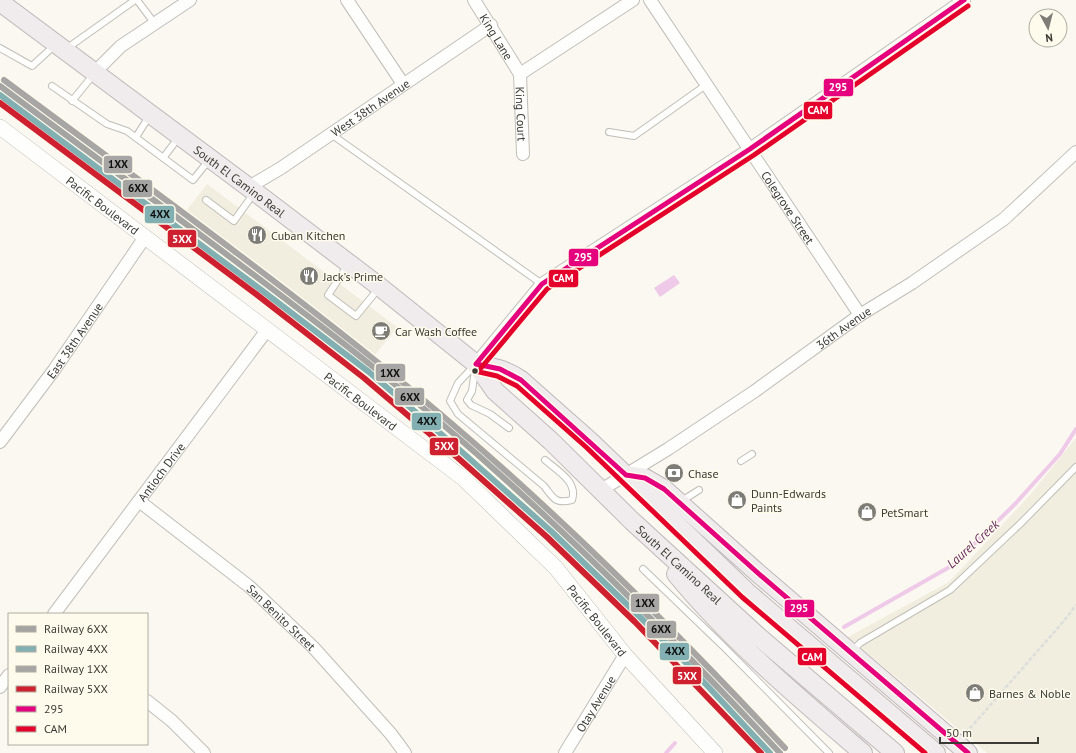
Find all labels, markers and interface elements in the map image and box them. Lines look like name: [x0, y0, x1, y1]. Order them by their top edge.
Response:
north arrow: [1028, 8, 1068, 48]
street label: King Lane: [477, 11, 517, 62]
text: N: [1045, 31, 1054, 45]
street label: West 38th Avenue: [328, 75, 412, 139]
line badge: 295: [823, 78, 854, 97]
text: 295: [829, 80, 847, 94]
street label: King Court: [513, 86, 530, 141]
line badge: CAM: [803, 101, 833, 120]
text: CAM: [807, 103, 829, 117]
street label: South El Camino Real: [191, 142, 289, 220]
line badge: 1XX: [103, 155, 133, 174]
text: 1XX: [108, 157, 128, 171]
street label: Colegrove Street: [758, 168, 818, 247]
street label: Pacific Boulevard: [63, 173, 142, 237]
line badge: 6XX: [122, 179, 153, 198]
text: 6XX: [128, 181, 148, 195]
line badge: 4XX: [144, 205, 175, 224]
text: 4XX: [150, 207, 170, 221]
restaurant icon: Cuban Kitchen: [246, 224, 268, 246]
place label: Cuban Kitchen: [271, 228, 345, 243]
line badge: 5XX: [167, 229, 197, 248]
text: 5XX: [172, 232, 192, 246]
line badge: 295: [568, 248, 599, 267]
text: 295: [574, 250, 592, 264]
restaurant icon: Jack's Prime: [298, 265, 320, 287]
place label: Jack's Prime: [322, 269, 383, 284]
line badge: CAM: [548, 269, 579, 288]
text: CAM: [552, 271, 574, 285]
street label: East 38th Avenue: [43, 299, 106, 381]
street label: 36th Avenue: [813, 303, 874, 352]
cafe icon: Car Wash Coffee: [370, 320, 392, 342]
place label: Car Wash Coffee: [395, 324, 477, 339]
line badge: 1XX: [375, 363, 406, 382]
text: 1XX: [380, 366, 400, 380]
unlabelled marker: [470, 366, 480, 376]
street label: Pacific Boulevard: [322, 368, 400, 433]
line badge: 6XX: [394, 387, 425, 406]
text: 6XX: [400, 390, 420, 404]
line badge: 4XX: [411, 412, 442, 431]
text: 4XX: [417, 414, 437, 428]
line badge: 5XX: [429, 437, 459, 456]
street label: Antioch Drive: [134, 439, 188, 504]
text: 5XX: [434, 439, 454, 453]
bank icon: Chase: [663, 462, 685, 484]
place label: Chase: [688, 466, 719, 481]
place label: Dunn-Edwards Paints: [751, 486, 826, 515]
shop icon: Dunn-Edwards Paints: [726, 489, 748, 511]
shop icon: PetSmart: [856, 501, 878, 523]
place label: PetSmart: [881, 505, 928, 520]
water label: Laurel Creek: [943, 515, 1004, 572]
street label: South El Camino Real: [633, 521, 725, 607]
street label: San Benito Street: [244, 581, 319, 653]
street label: Pacific Boulevard: [564, 581, 630, 659]
line badge: 1XX: [630, 593, 660, 613]
text: 1XX: [635, 596, 655, 610]
line badge: 295: [784, 599, 815, 618]
text: 295: [790, 601, 808, 615]
legend: [8, 613, 148, 745]
line badge: 6XX: [646, 620, 677, 639]
text: Railway 6XX: [44, 621, 108, 636]
text: 6XX: [651, 622, 671, 636]
text: Railway 4XX: [44, 641, 108, 656]
line badge: 4XX: [659, 642, 690, 661]
text: 4XX: [665, 644, 685, 658]
line badge: CAM: [797, 647, 827, 666]
text: CAM: [801, 650, 823, 664]
text: Railway 1XX: [44, 661, 108, 676]
line badge: 5XX: [672, 666, 702, 685]
text: 5XX: [677, 669, 697, 683]
street label: Otay Avenue: [572, 672, 618, 735]
text: Railway 5XX: [44, 681, 108, 696]
shop icon: Barnes & Noble: [964, 682, 986, 704]
place label: Barnes & Noble: [989, 686, 1071, 701]
text: 295: [44, 701, 64, 716]
scale bar: [940, 719, 1038, 745]
text: CAM: [44, 721, 67, 736]
text: 50 m: [946, 725, 972, 740]

